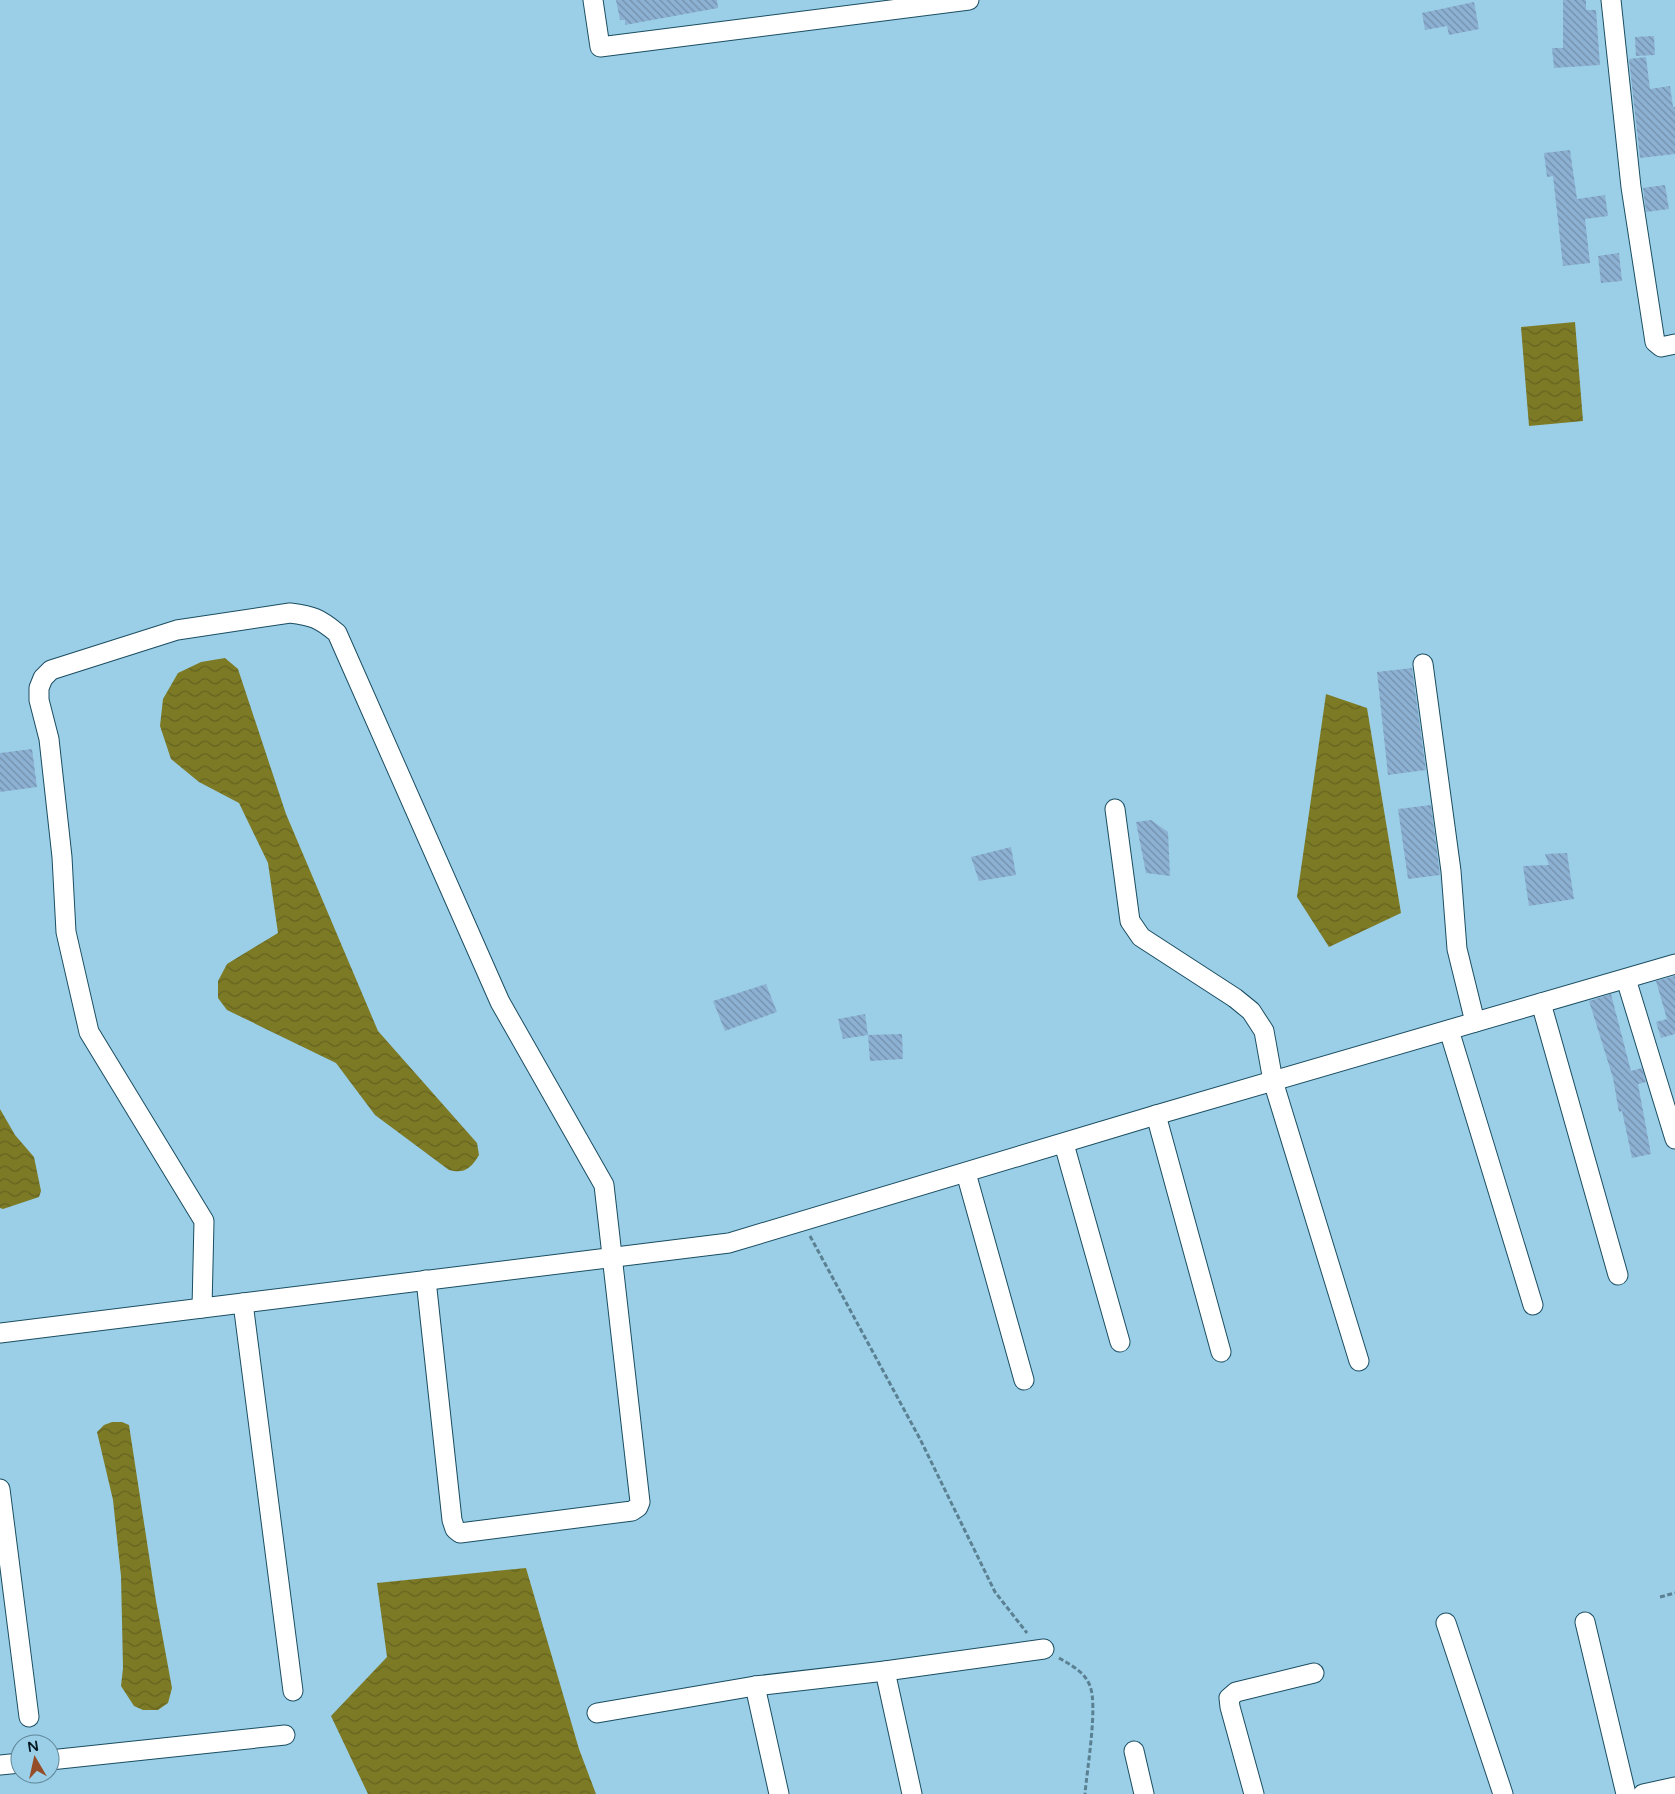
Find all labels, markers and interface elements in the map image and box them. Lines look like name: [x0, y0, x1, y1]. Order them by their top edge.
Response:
north arrow: [10, 1734, 60, 1784]
text: N: [26, 1737, 40, 1756]

